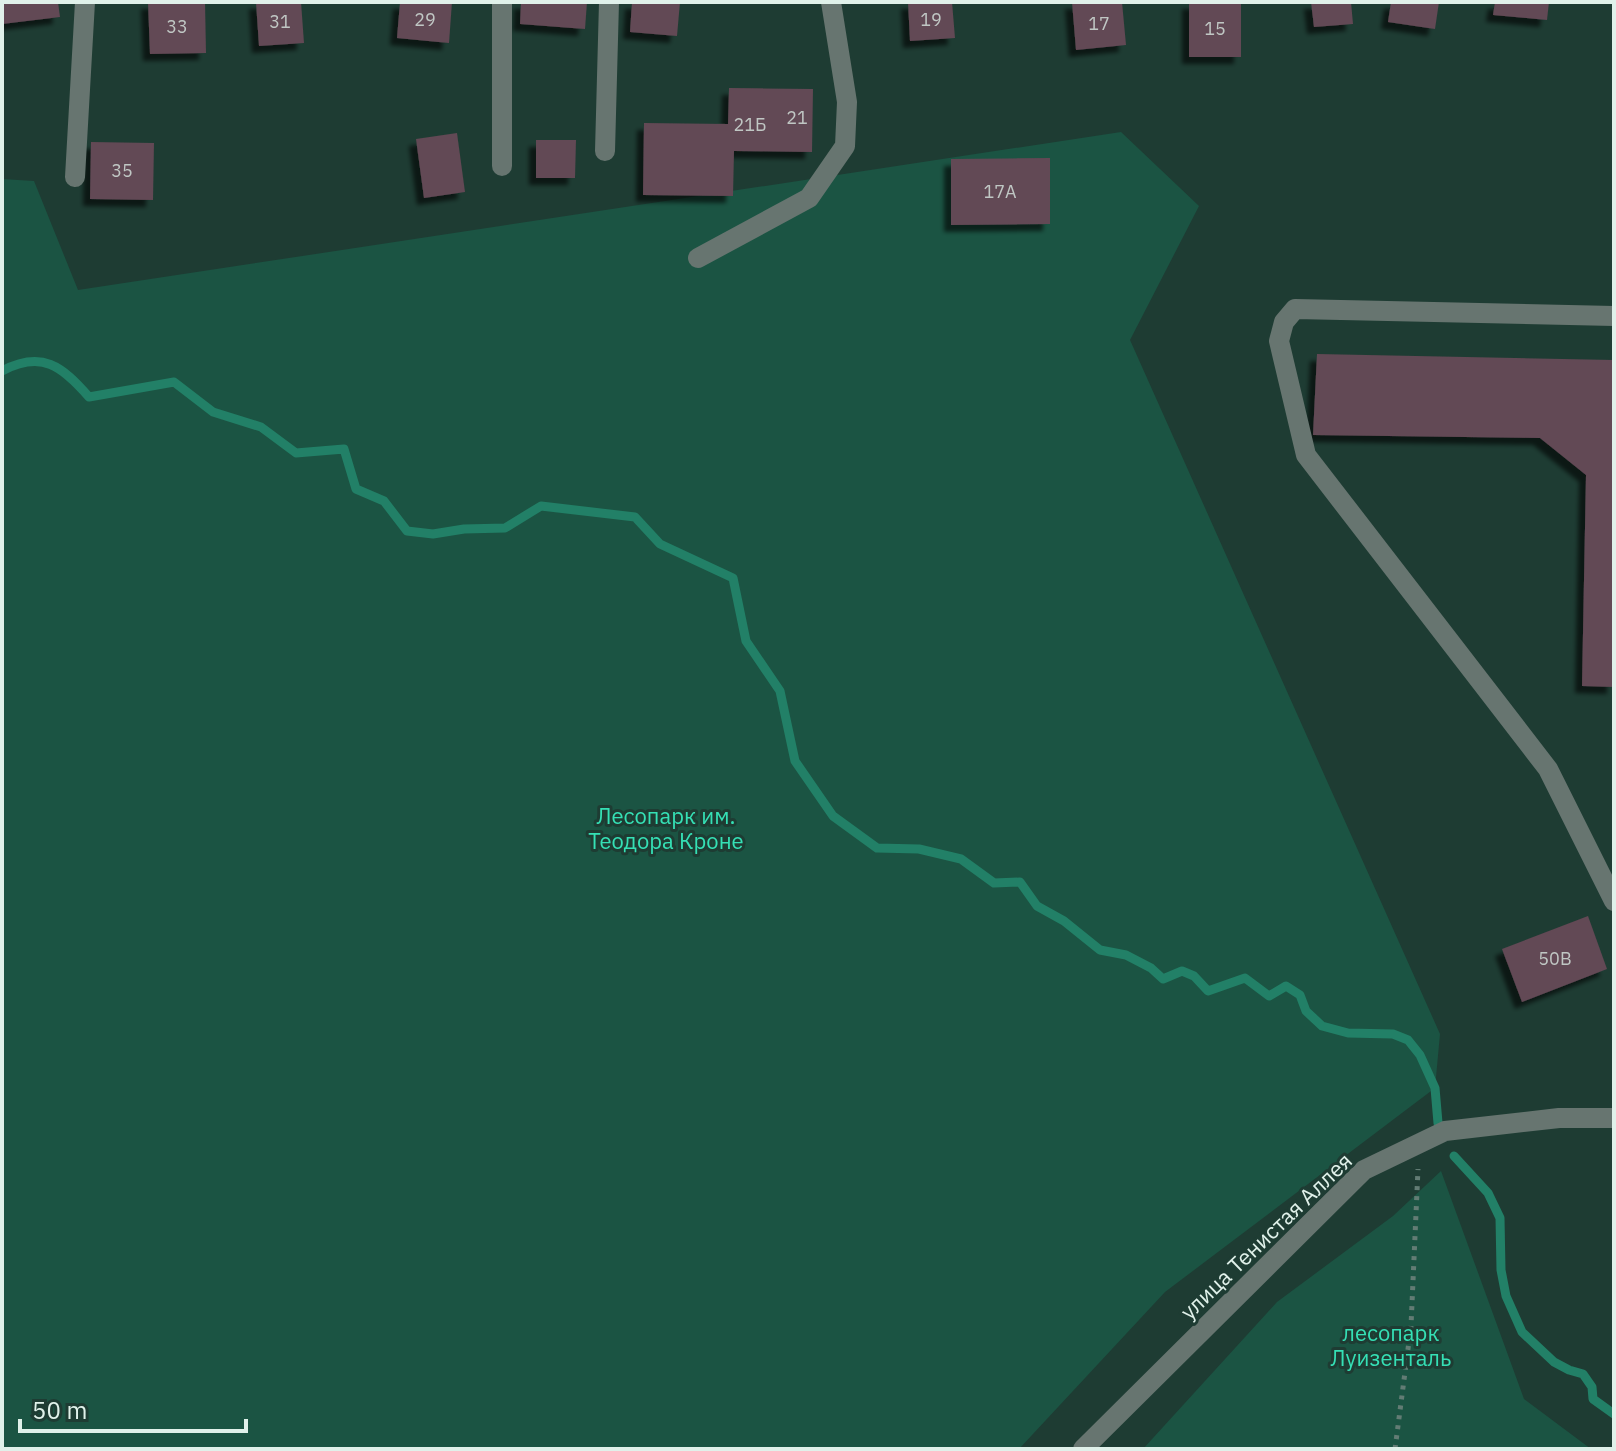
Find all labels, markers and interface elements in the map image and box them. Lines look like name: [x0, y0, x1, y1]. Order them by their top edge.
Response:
house number: 29: [414, 8, 436, 31]
house number: 19: [920, 8, 942, 31]
house number: 31: [269, 10, 291, 33]
house number: 17: [1088, 12, 1110, 35]
house number: 33: [166, 15, 188, 38]
house number: 15: [1204, 17, 1226, 40]
house number: 21: [786, 106, 808, 129]
house number: 21Б: [733, 113, 767, 136]
house number: 35: [111, 159, 133, 182]
house number: 17А: [983, 180, 1017, 203]
park label: Лесопарк им. Теодора Кроне: [588, 801, 744, 855]
house number: 50В: [1538, 947, 1572, 970]
street label: улица Тенистая Аллея: [1173, 1146, 1358, 1325]
park label: лесопарк Луизенталь: [1331, 1318, 1451, 1372]
scale bar: [20, 1383, 246, 1433]
text: 50 m: [32, 1394, 87, 1426]

